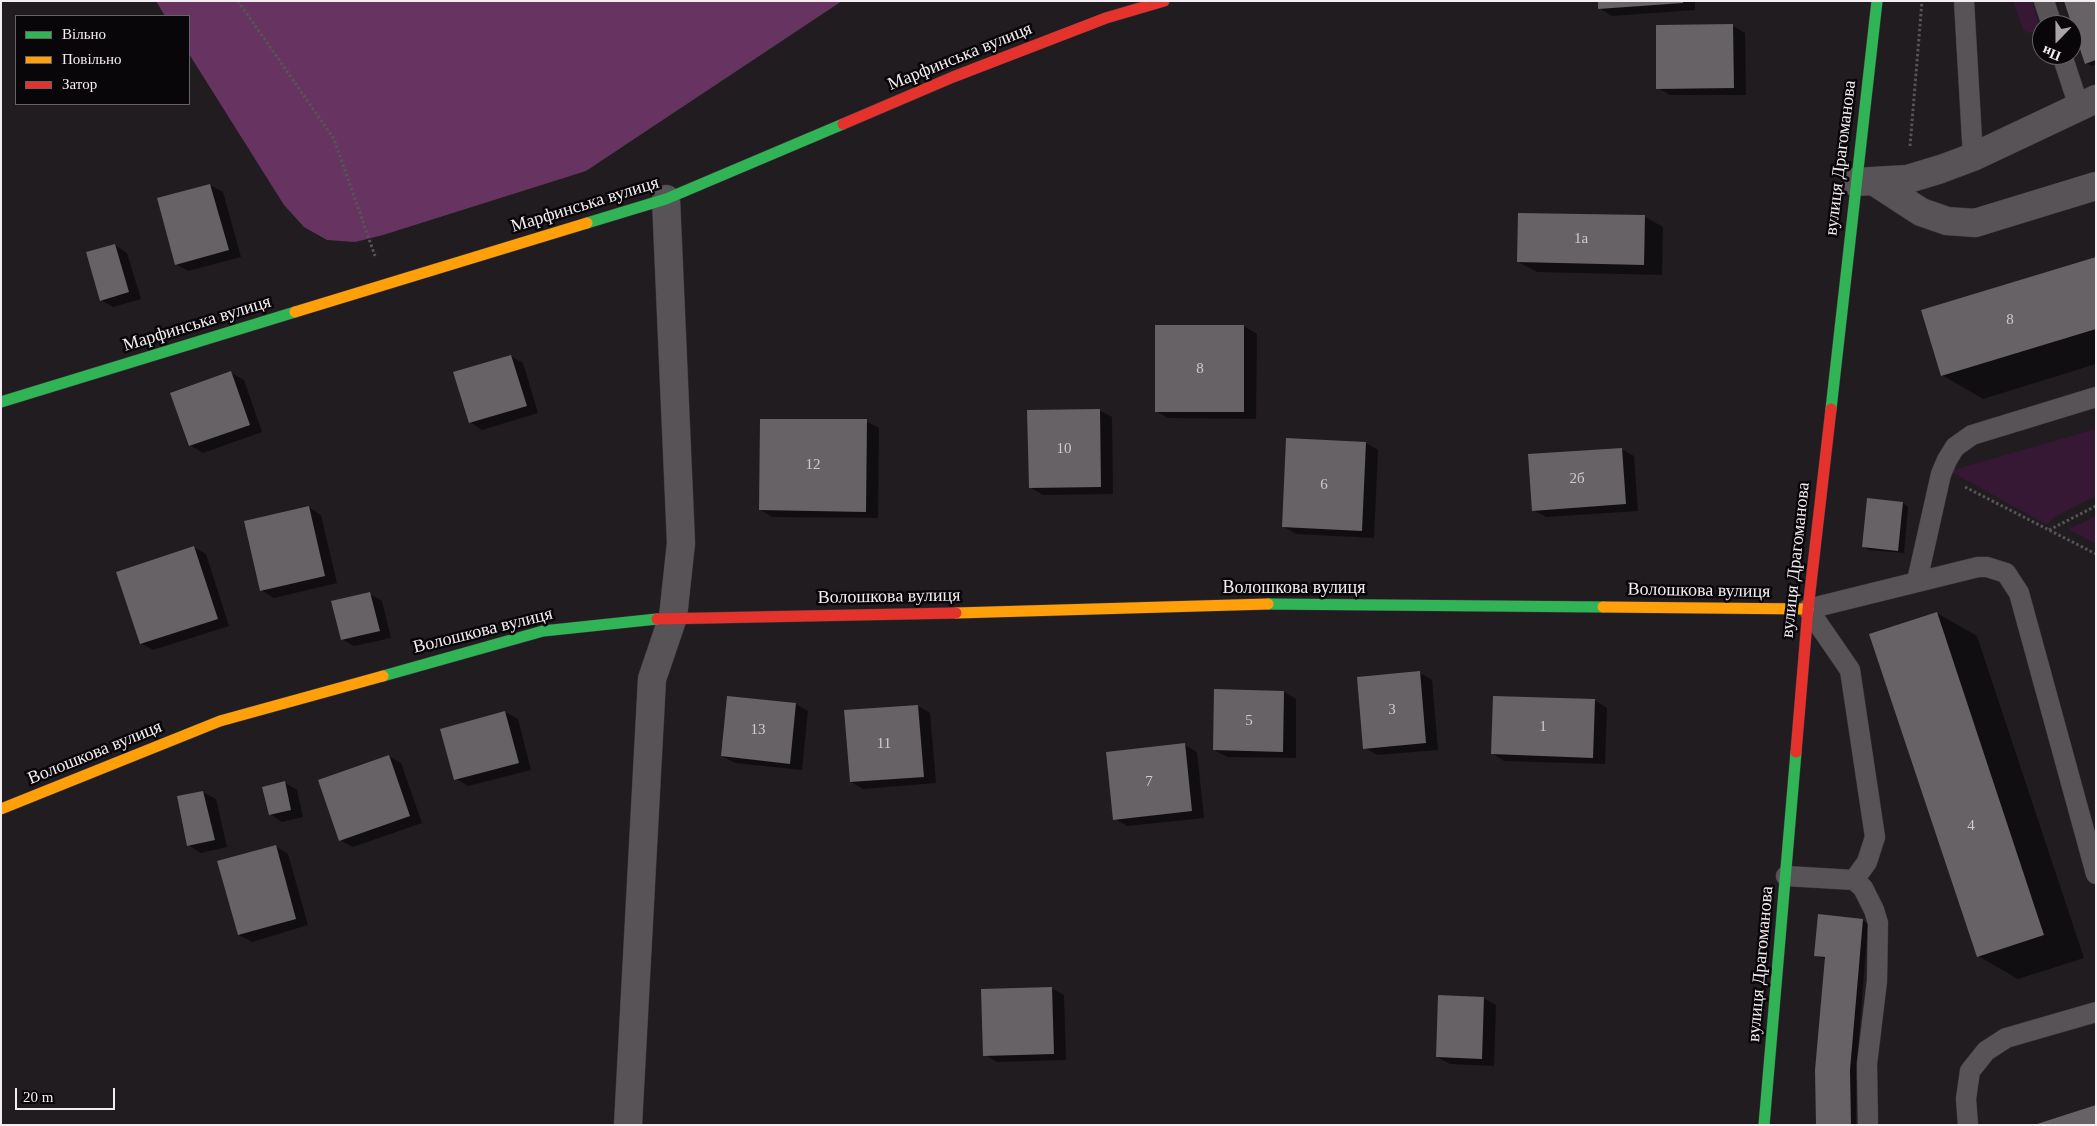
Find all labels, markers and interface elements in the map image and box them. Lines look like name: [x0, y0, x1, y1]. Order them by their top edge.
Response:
legend: [15, 15, 190, 105]
north arrow: [2032, 15, 2082, 65]
street label: Марфинська вулиця: [885, 18, 1035, 96]
text: Вільно: [62, 26, 106, 42]
text: Пн: [2040, 43, 2063, 64]
text: Повільно: [62, 51, 121, 67]
text: Затор: [62, 76, 97, 92]
street label: вулиця Драгоманова: [1821, 79, 1861, 237]
street label: Марфинська вулиця: [508, 172, 662, 238]
house number: 1а: [1574, 230, 1588, 248]
street label: Марфинська вулиця: [120, 291, 274, 357]
house number: 8: [2006, 311, 2014, 329]
house number: 8: [1196, 360, 1204, 378]
house number: 10: [1056, 440, 1072, 458]
house number: 12: [806, 456, 820, 474]
house number: 2б: [1569, 470, 1585, 488]
house number: 6: [1320, 476, 1328, 494]
street label: вулиця Драгоманова: [1777, 481, 1815, 639]
street label: Волошкова вулиця: [1223, 577, 1365, 599]
street label: Волошкова вулиця: [1627, 579, 1771, 603]
street label: Волошкова вулиця: [817, 585, 961, 609]
street label: Волошкова вулиця: [411, 603, 555, 659]
house number: 3: [1388, 701, 1396, 719]
house number: 5: [1245, 712, 1253, 730]
street label: Волошкова вулиця: [25, 716, 165, 790]
house number: 1: [1539, 718, 1547, 736]
house number: 13: [750, 721, 766, 739]
house number: 11: [877, 735, 891, 753]
house number: 7: [1145, 773, 1153, 791]
house number: 4: [1967, 817, 1975, 835]
street label: вулиця Драгоманова: [1743, 885, 1779, 1043]
scale bar: [18, 1078, 118, 1110]
text: 20 m: [23, 1089, 53, 1105]

